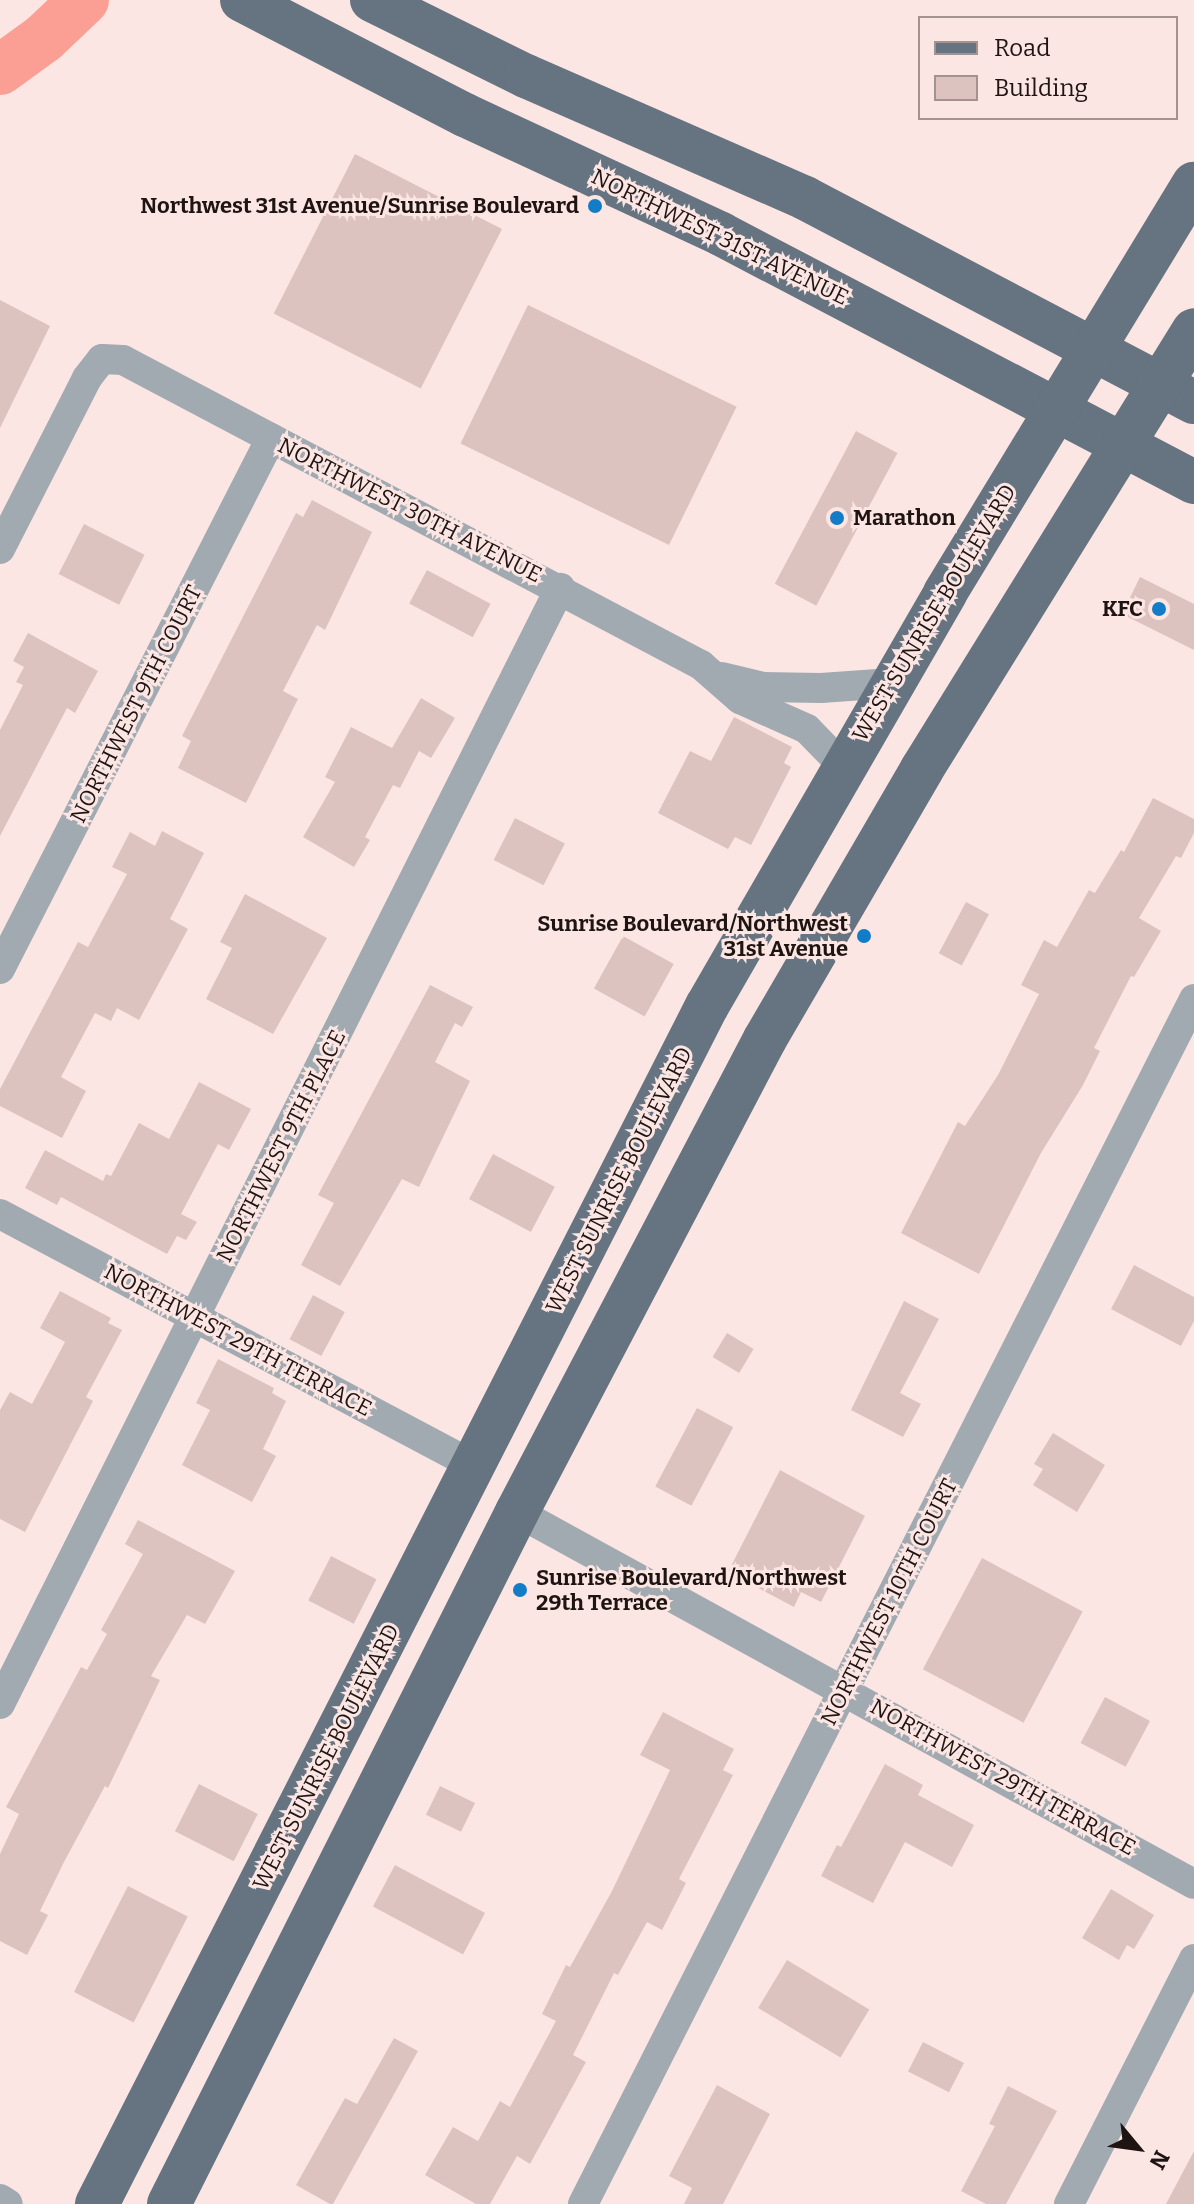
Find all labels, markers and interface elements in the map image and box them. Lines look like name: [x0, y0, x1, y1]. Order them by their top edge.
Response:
legend: [918, 16, 1178, 120]
text: Road: [994, 34, 1050, 62]
text: Building: [994, 74, 1088, 102]
street label: NORTHWEST 31ST AVENUE: [587, 163, 853, 311]
place label: Northwest 31st Avenue/Sunrise Boulevard: [140, 193, 579, 219]
marker: Northwest 31st Avenue/Sunrise Boulevard: [586, 197, 604, 215]
street label: NORTHWEST 30TH AVENUE: [274, 432, 546, 588]
street label: WEST SUNRISE BOULEVARD: [847, 480, 1021, 746]
place label: Marathon: [853, 505, 956, 531]
marker: Marathon: [828, 509, 846, 527]
street label: NORTHWEST 9TH COURT: [65, 581, 207, 827]
place label: KFC: [1102, 596, 1143, 622]
marker: KFC: [1150, 600, 1168, 618]
place label: Sunrise Boulevard/Northwest 31st Avenue: [537, 910, 848, 962]
marker: Sunrise Boulevard/Northwest 31st Avenue: [855, 927, 873, 945]
street label: NORTHWEST 9TH PLACE: [211, 1026, 351, 1266]
street label: WEST SUNRISE BOULEVARD: [540, 1043, 698, 1317]
street label: NORTHWEST 29TH TERRACE: [100, 1258, 376, 1422]
street label: NORTHWEST 10TH COURT: [815, 1474, 963, 1730]
place label: Sunrise Boulevard/Northwest 29th Terrace: [536, 1564, 847, 1616]
marker: Sunrise Boulevard/Northwest 29th Terrace: [511, 1581, 529, 1599]
street label: WEST SUNRISE BOULEVARD: [247, 1620, 405, 1894]
street label: NORTHWEST 29TH TERRACE: [866, 1693, 1140, 1861]
north arrow: [1098, 2108, 1178, 2188]
text: N: [1144, 2146, 1175, 2174]

